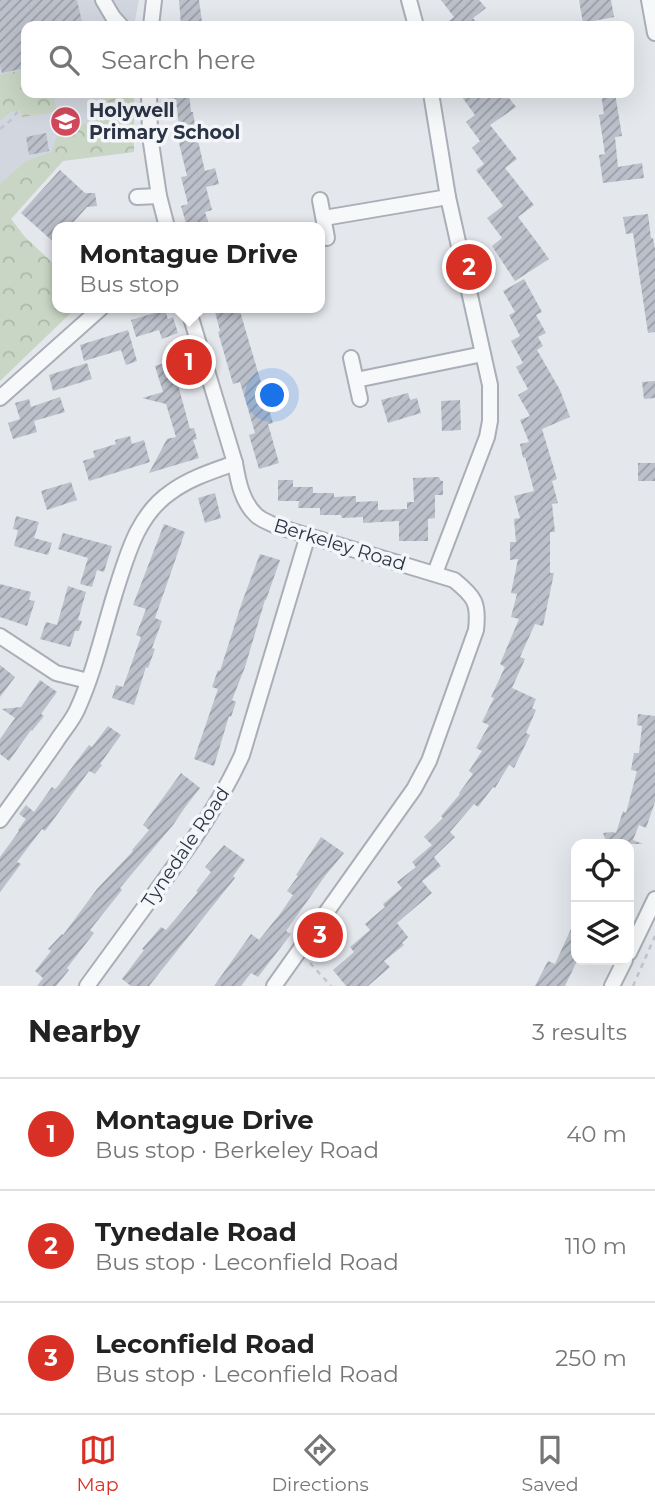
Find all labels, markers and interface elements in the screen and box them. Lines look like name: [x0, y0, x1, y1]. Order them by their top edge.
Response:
search box: [21, 21, 634, 98]
icon: search: [45, 41, 83, 79]
text: Search here: [101, 44, 256, 76]
place label: Holywell Primary School: [89, 99, 240, 144]
school or university icon: Holywell Primary School: [49, 104, 83, 138]
popup: [52, 222, 325, 313]
text: Montague Drive: [79, 238, 298, 270]
pin: 2: [446, 241, 492, 293]
text: Bus stop: [79, 270, 179, 298]
pin: 1: [166, 336, 212, 388]
your location: [255, 378, 289, 412]
street label: Berkeley Road: [271, 513, 409, 576]
street label: Tynedale Road: [136, 782, 234, 912]
map controls: [571, 839, 634, 965]
button: locate: [571, 839, 634, 902]
button: layers: [571, 902, 634, 965]
pin: 3: [297, 909, 343, 961]
text: Nearby: [28, 1013, 140, 1050]
text: 3 results: [532, 1018, 627, 1046]
text: Montague Drive: [95, 1104, 314, 1136]
text: 1: [46, 1120, 56, 1148]
text: 40 m: [566, 1120, 627, 1148]
text: Bus stop · Berkeley Road: [95, 1136, 379, 1164]
text: Tynedale Road: [95, 1216, 297, 1248]
text: 2: [44, 1232, 58, 1260]
text: 110 m: [565, 1232, 627, 1260]
text: Bus stop · Leconfield Road: [95, 1248, 399, 1276]
text: Leconfield Road: [95, 1328, 315, 1360]
text: 3: [44, 1344, 58, 1372]
text: 250 m: [555, 1344, 627, 1372]
text: Bus stop · Leconfield Road: [95, 1360, 399, 1388]
tab: Map: [76, 1431, 119, 1496]
tab: Directions: [271, 1431, 369, 1496]
tab: Saved: [522, 1431, 579, 1496]

